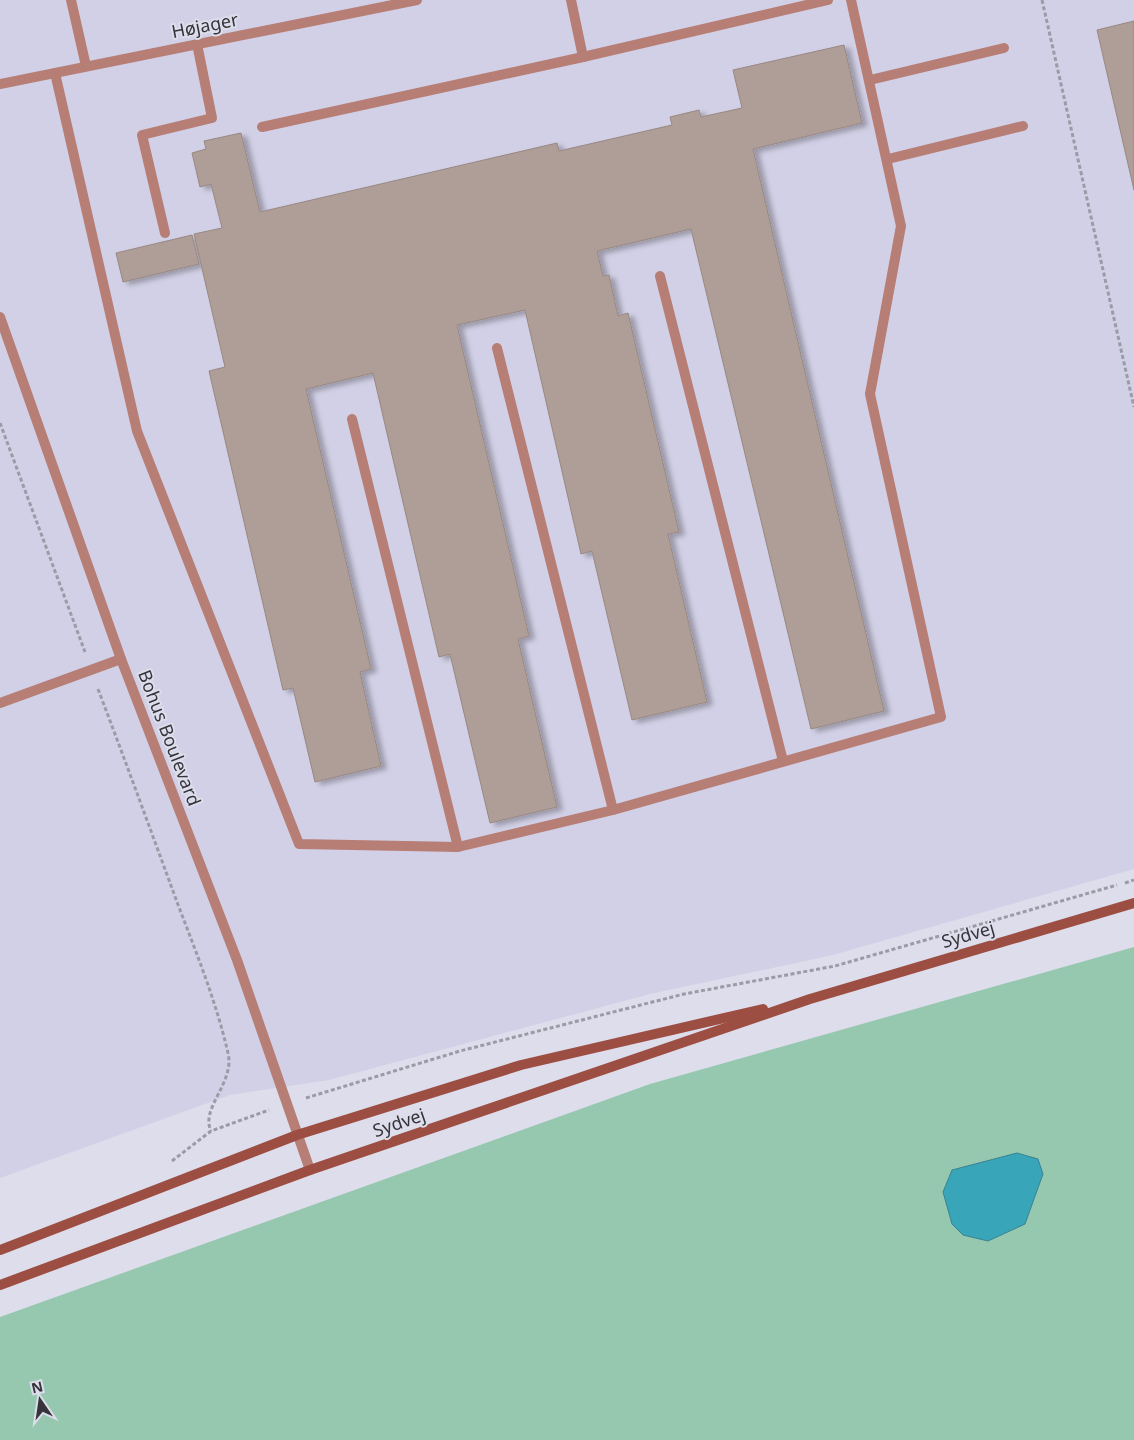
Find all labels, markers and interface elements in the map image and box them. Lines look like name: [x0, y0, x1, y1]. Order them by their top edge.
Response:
street label: Højager: [169, 7, 241, 43]
street label: Bohus Boulevard: [133, 666, 207, 809]
street label: Sydvej: [938, 915, 997, 953]
street label: Sydvej: [369, 1102, 428, 1142]
north arrow: [15, 1375, 65, 1425]
text: N: [29, 1376, 45, 1397]

